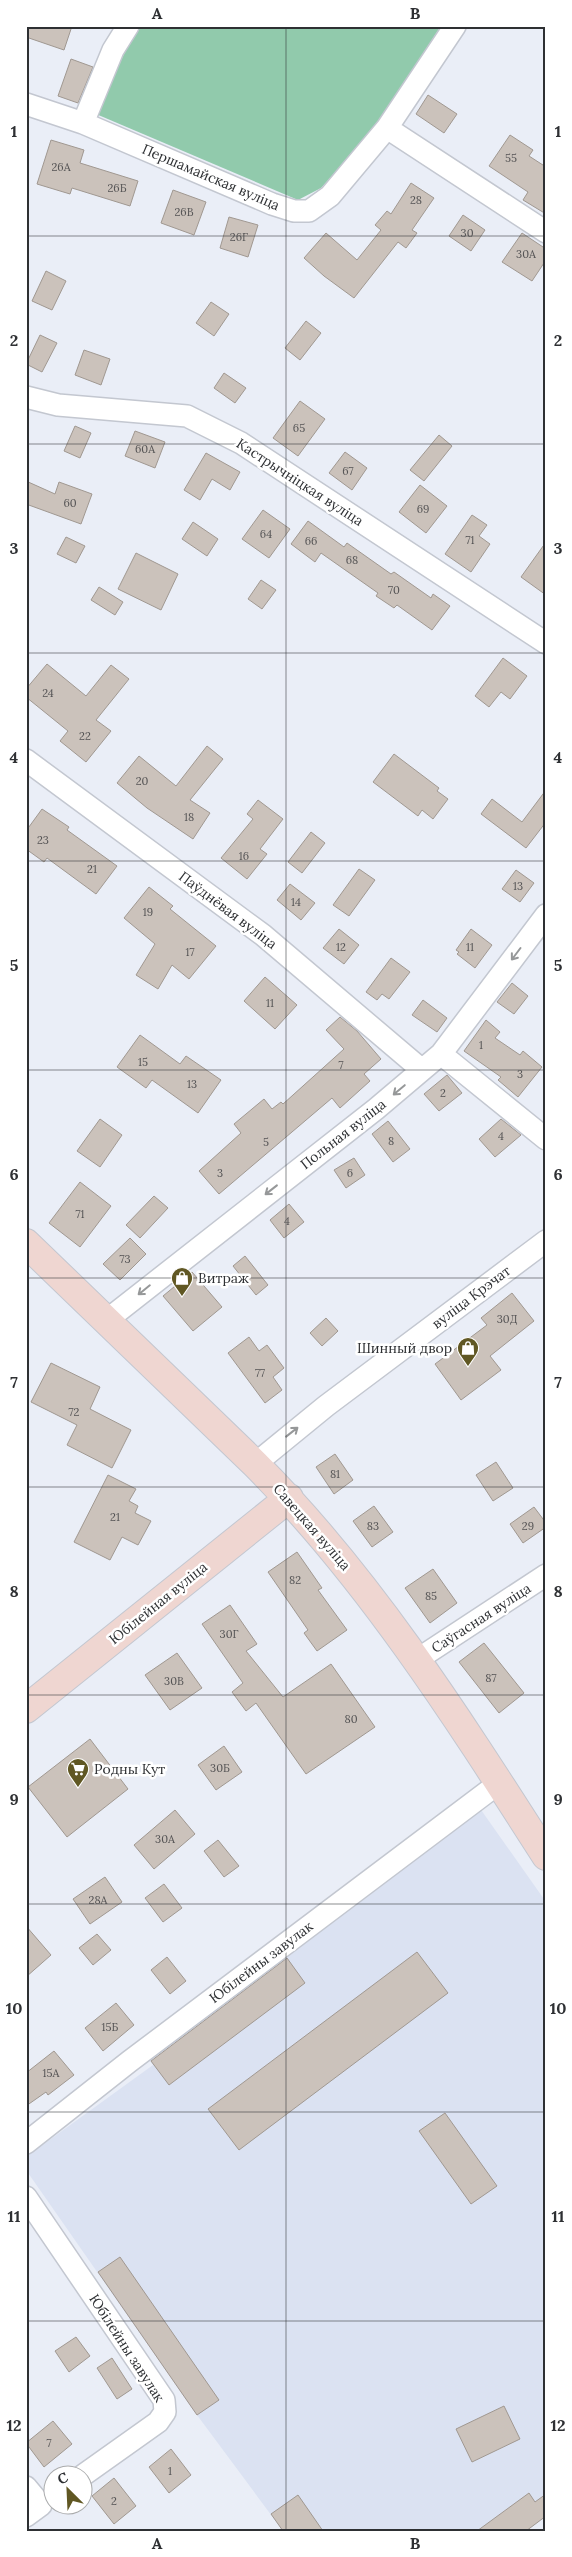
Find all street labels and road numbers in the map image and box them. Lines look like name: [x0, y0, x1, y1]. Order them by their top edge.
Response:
street label: Першамайская вуліца: [140, 140, 282, 214]
street label: Кастрычніцкая вуліца: [233, 434, 367, 530]
street label: Паўднёвая вуліца: [175, 867, 281, 953]
street label: Польная вуліца: [297, 1095, 389, 1173]
street label: вуліца Крэчат: [428, 1262, 514, 1332]
street label: Савецкая вуліца: [269, 1480, 355, 1574]
street label: Юбілейная вуліца: [105, 1558, 211, 1648]
street label: Саўгасная вуліца: [428, 1579, 534, 1657]
street label: Юбілейны завулак: [206, 1917, 317, 2007]
street label: Юбілейны завулак: [85, 2291, 169, 2406]

